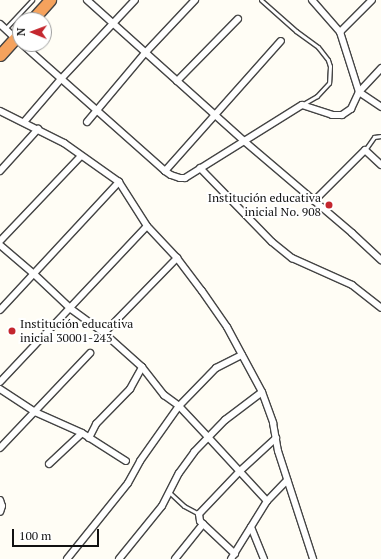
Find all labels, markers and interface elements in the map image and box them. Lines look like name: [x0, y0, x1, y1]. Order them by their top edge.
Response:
north arrow: [12, 12, 52, 52]
text: N: [14, 28, 28, 36]
place label: Institución educativa inicial No. 908: [208, 191, 321, 219]
marker: Institución educativa inicial No. 908: [324, 200, 334, 210]
place label: Institución educativa inicial 30001-243: [20, 317, 133, 345]
marker: Institución educativa inicial 30001-243: [7, 326, 17, 336]
scale bar: [14, 521, 101, 547]
text: 100 m: [19, 528, 51, 543]

